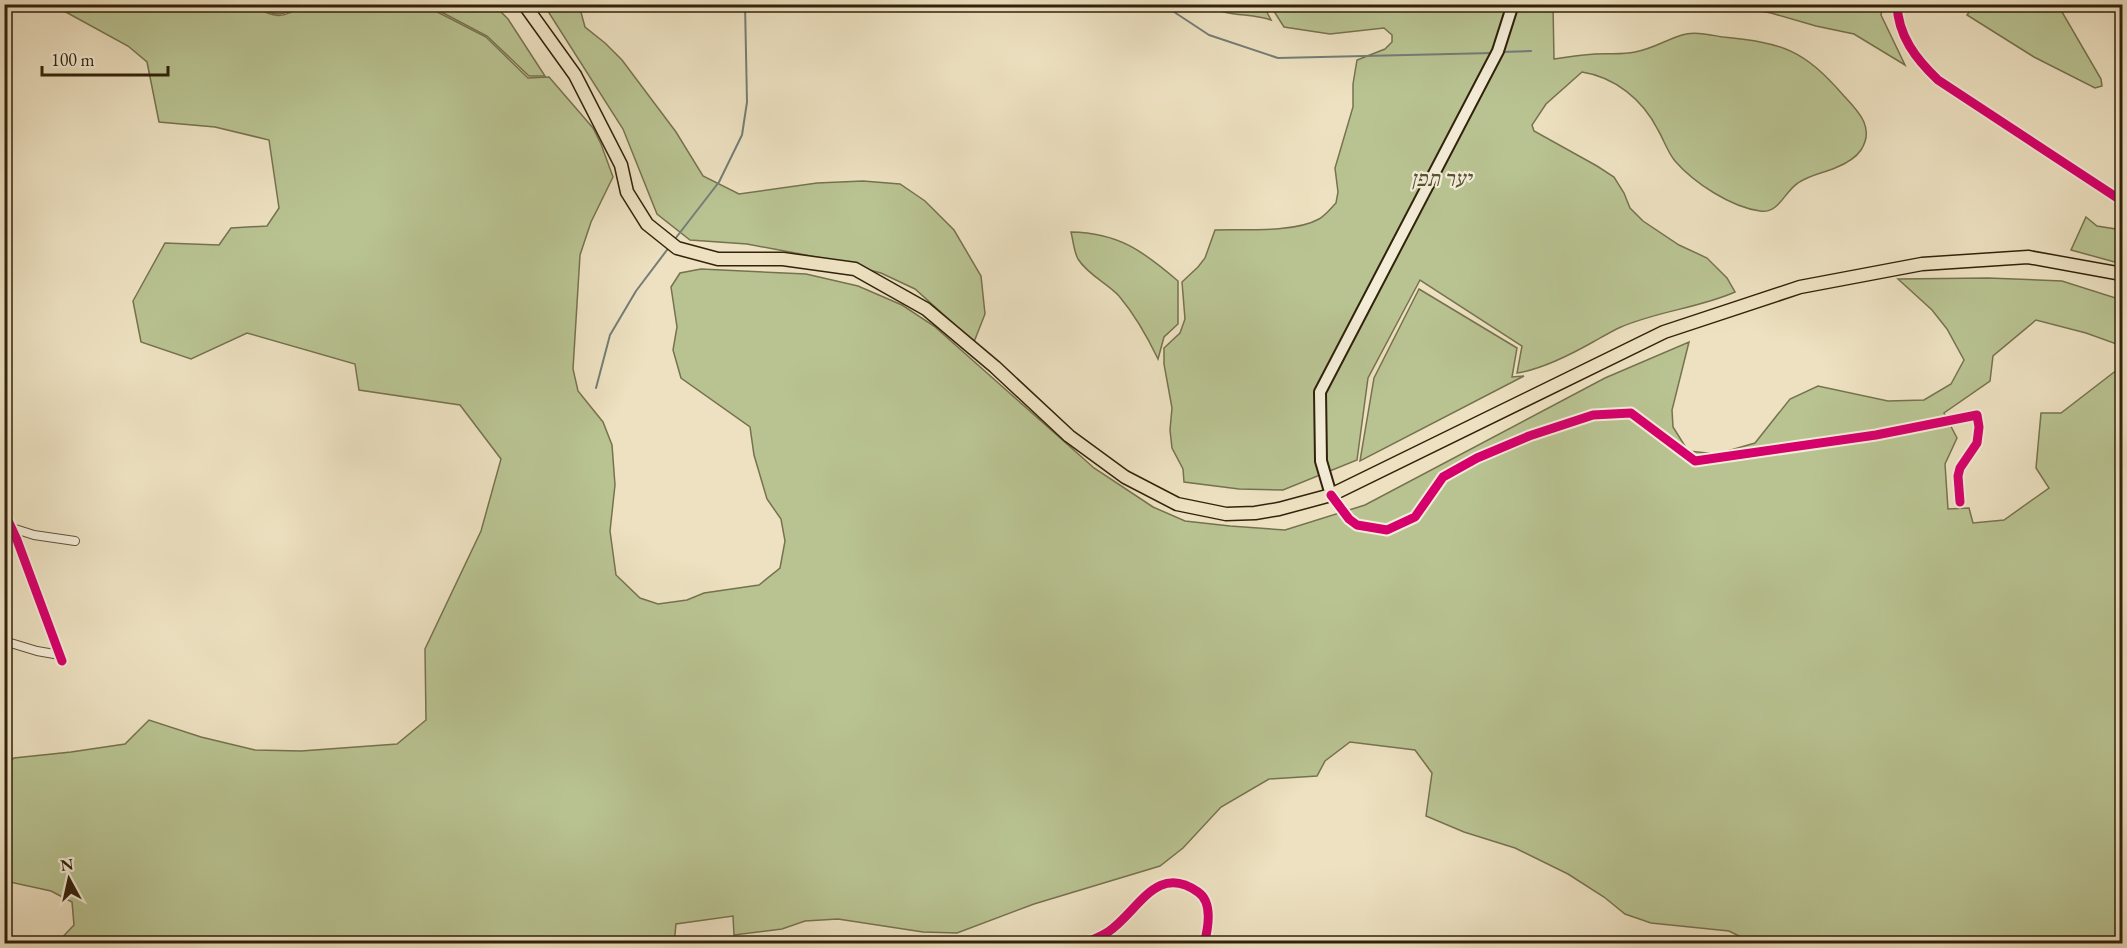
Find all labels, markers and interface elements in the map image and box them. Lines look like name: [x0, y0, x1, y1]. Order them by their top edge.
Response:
scale bar: [42, 39, 168, 77]
text: 100 m: [51, 48, 95, 71]
park label: יער תפן: [1411, 164, 1473, 193]
north arrow: [39, 849, 99, 909]
text: N: [59, 853, 75, 876]

